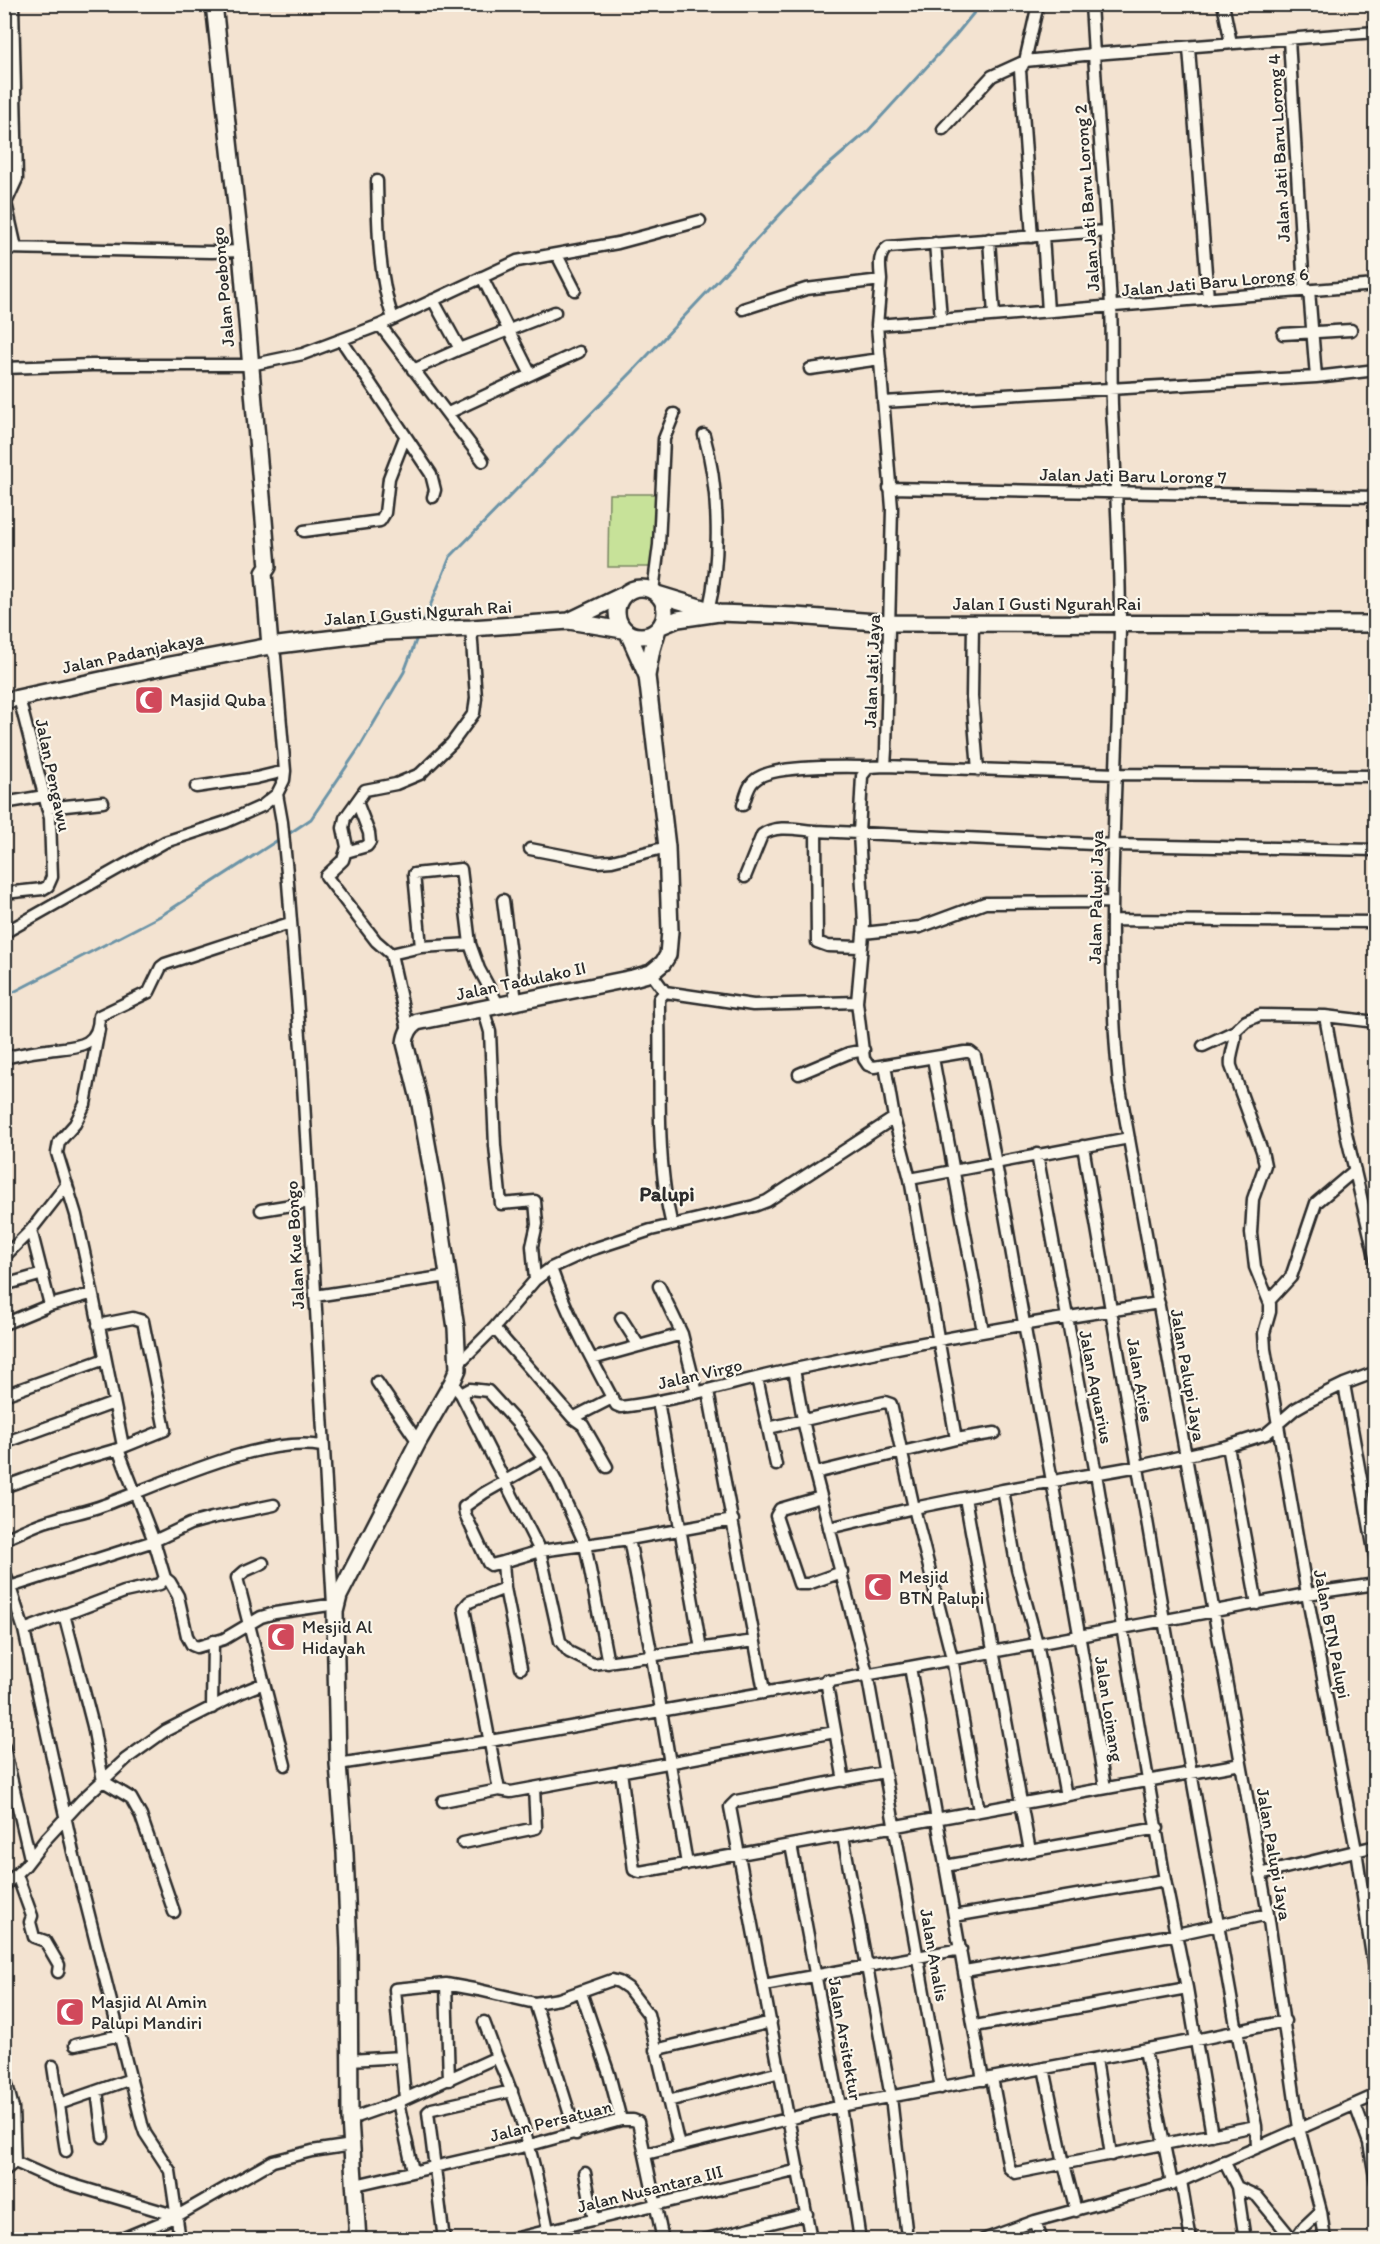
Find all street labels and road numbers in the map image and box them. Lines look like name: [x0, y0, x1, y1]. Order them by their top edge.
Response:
street label: Jalan Jati Baru Lorong 4: [1263, 53, 1295, 243]
street label: Jalan Jati Baru Lorong 2: [1069, 103, 1105, 292]
street label: Jalan Poebongo: [207, 226, 239, 348]
street label: Jalan Jati Baru Lorong 6: [1121, 263, 1309, 301]
street label: Jalan Jati Baru Lorong 7: [1039, 463, 1227, 489]
street label: Jalan I Gusti Ngurah Rai: [953, 593, 1141, 615]
street label: Jalan I Gusti Ngurah Rai: [323, 595, 513, 631]
street label: Jalan Jati Jaya: [859, 613, 885, 728]
street label: Jalan Padanjakaya: [60, 627, 206, 679]
street label: Jalan Pengawu: [30, 716, 76, 834]
street label: Jalan Palupi Jaya: [1084, 829, 1108, 964]
street label: Jalan Tadulako II: [454, 956, 588, 1006]
street label: Jalan Kue Bongo: [281, 1180, 309, 1310]
street label: Jalan Palupi Jaya: [1166, 1307, 1211, 1444]
street label: Jalan Aquarius: [1074, 1328, 1118, 1446]
street label: Jalan Aries: [1122, 1336, 1158, 1424]
street label: Jalan Virgo: [656, 1354, 744, 1394]
street label: Jalan BTN Palupi: [1309, 1568, 1355, 1700]
street label: Jalan Loinang: [1090, 1655, 1128, 1764]
street label: Jalan Palupi Jaya: [1252, 1786, 1297, 1923]
street label: Jalan Analis: [915, 1907, 953, 2003]
street label: Jalan Arsitektur: [823, 1976, 867, 2102]
street label: Jalan Persatuan: [488, 2095, 614, 2147]
street label: Jalan Nusantara III: [575, 2160, 725, 2218]

